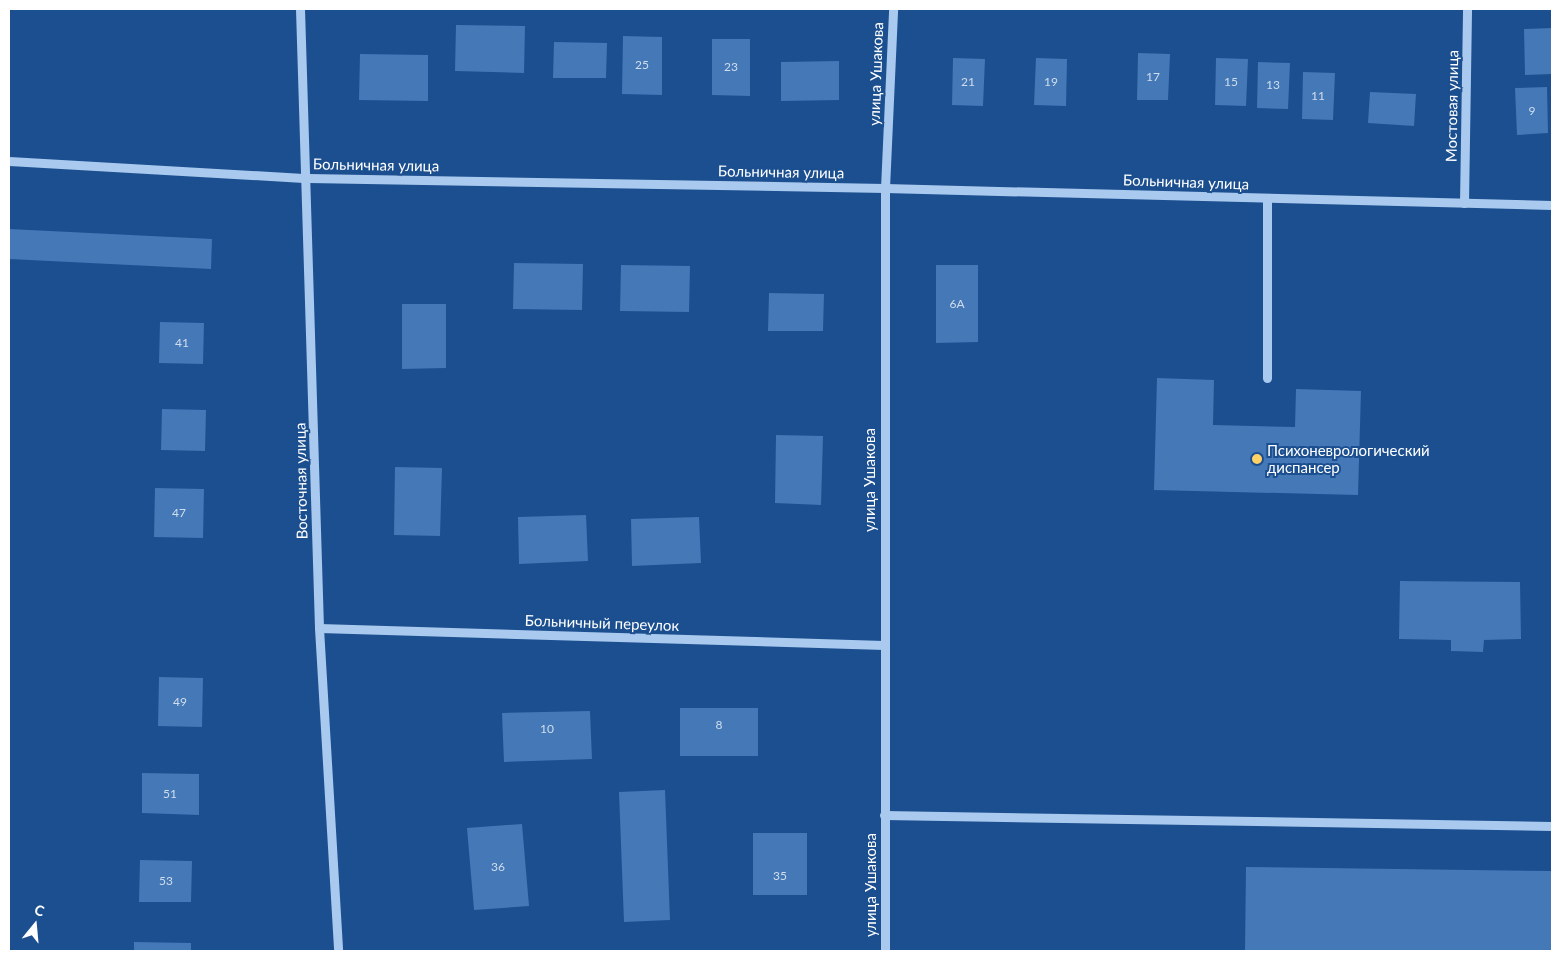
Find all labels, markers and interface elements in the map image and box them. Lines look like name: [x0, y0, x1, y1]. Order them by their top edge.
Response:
street label: улица Ушакова: [865, 22, 887, 126]
street label: Мостовая улица: [1442, 50, 1462, 162]
house number: 25: [635, 58, 649, 72]
house number: 23: [724, 60, 738, 74]
house number: 17: [1146, 70, 1160, 84]
house number: 21: [961, 75, 975, 89]
house number: 19: [1044, 75, 1058, 89]
house number: 15: [1224, 75, 1238, 89]
house number: 13: [1266, 78, 1280, 92]
house number: 11: [1311, 89, 1325, 103]
house number: 9: [1529, 104, 1535, 118]
street label: Больничная улица: [313, 155, 439, 175]
street label: Больничная улица: [718, 162, 844, 182]
street label: Больничная улица: [1123, 171, 1249, 193]
house number: 6А: [949, 297, 965, 311]
house number: 41: [175, 336, 189, 350]
street label: Восточная улица: [291, 422, 311, 540]
street label: улица Ушакова: [861, 428, 879, 532]
place label: Психоневрологический диспансер: [1267, 441, 1430, 476]
marker: Психоневрологический диспансер: [1251, 453, 1263, 465]
house number: 47: [172, 506, 186, 520]
street label: Больничный переулок: [524, 611, 680, 635]
house number: 49: [173, 695, 187, 709]
house number: 8: [716, 718, 722, 732]
house number: 10: [540, 722, 554, 736]
house number: 51: [163, 787, 177, 801]
street label: улица Ушакова: [862, 833, 880, 937]
house number: 36: [491, 860, 505, 874]
house number: 35: [773, 869, 787, 883]
house number: 53: [159, 874, 173, 888]
north arrow: [10, 900, 60, 950]
text: С: [33, 901, 46, 920]

